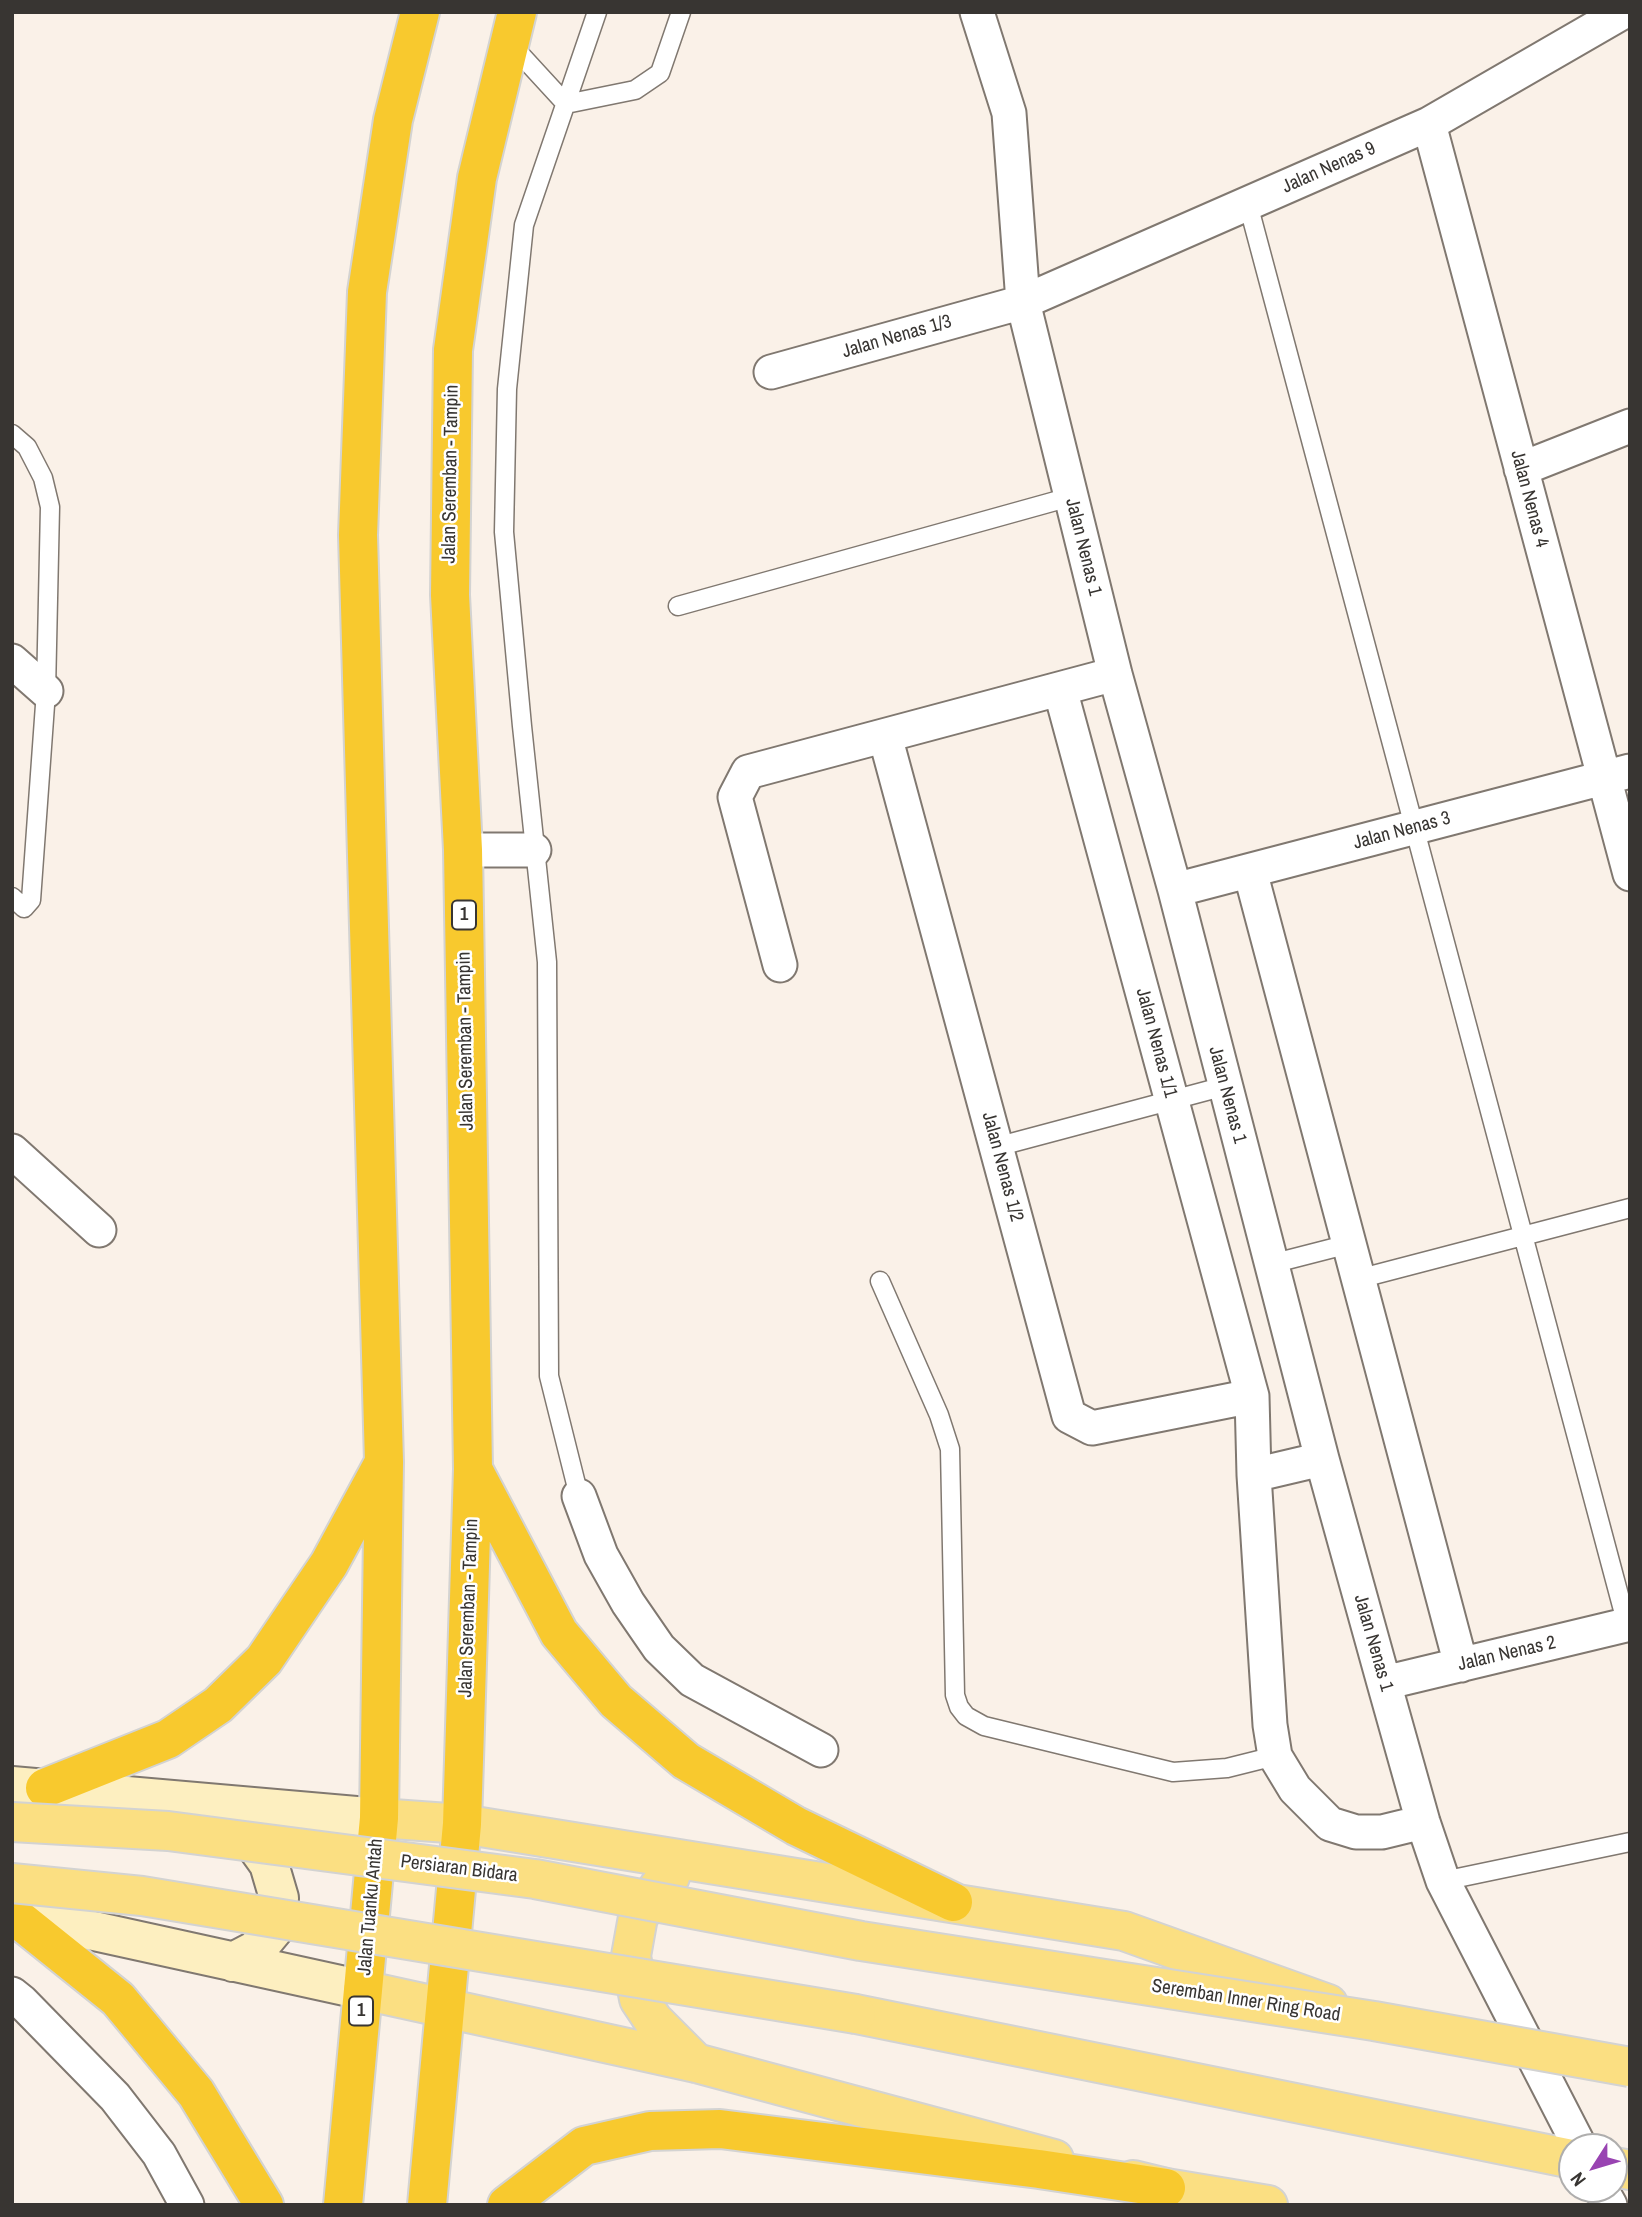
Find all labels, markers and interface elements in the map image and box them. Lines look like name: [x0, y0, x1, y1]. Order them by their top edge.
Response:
street label: Jalan Nenas 9: [1279, 137, 1379, 199]
street label: Jalan Nenas 1/3: [840, 311, 954, 363]
street label: Jalan Seremban - Tampin: [438, 384, 464, 564]
street label: Jalan Nenas 4: [1505, 448, 1553, 550]
street label: Jalan Nenas 1: [1060, 496, 1106, 598]
street label: Jalan Nenas 3: [1351, 807, 1453, 855]
road number: 1: [452, 900, 476, 930]
street label: Jalan Seremban - Tampin: [453, 951, 479, 1131]
street label: Jalan Nenas 1/1: [1130, 986, 1182, 1100]
street label: Jalan Nenas 1: [1203, 1044, 1251, 1146]
street label: Jalan Nenas 1/2: [976, 1110, 1028, 1224]
street label: Jalan Seremban - Tampin: [454, 1518, 484, 1698]
street label: Jalan Nenas 1: [1348, 1592, 1398, 1694]
street label: Jalan Nenas 2: [1456, 1632, 1558, 1676]
street label: Jalan Tuanku Antah: [354, 1838, 388, 1976]
street label: Persiaran Bidara: [399, 1851, 519, 1887]
street label: Seremban Inner Ring Road: [1150, 1975, 1342, 2027]
road number: 1: [349, 1996, 373, 2025]
north arrow: [1558, 2133, 1628, 2203]
text: N: [1564, 2167, 1592, 2192]

